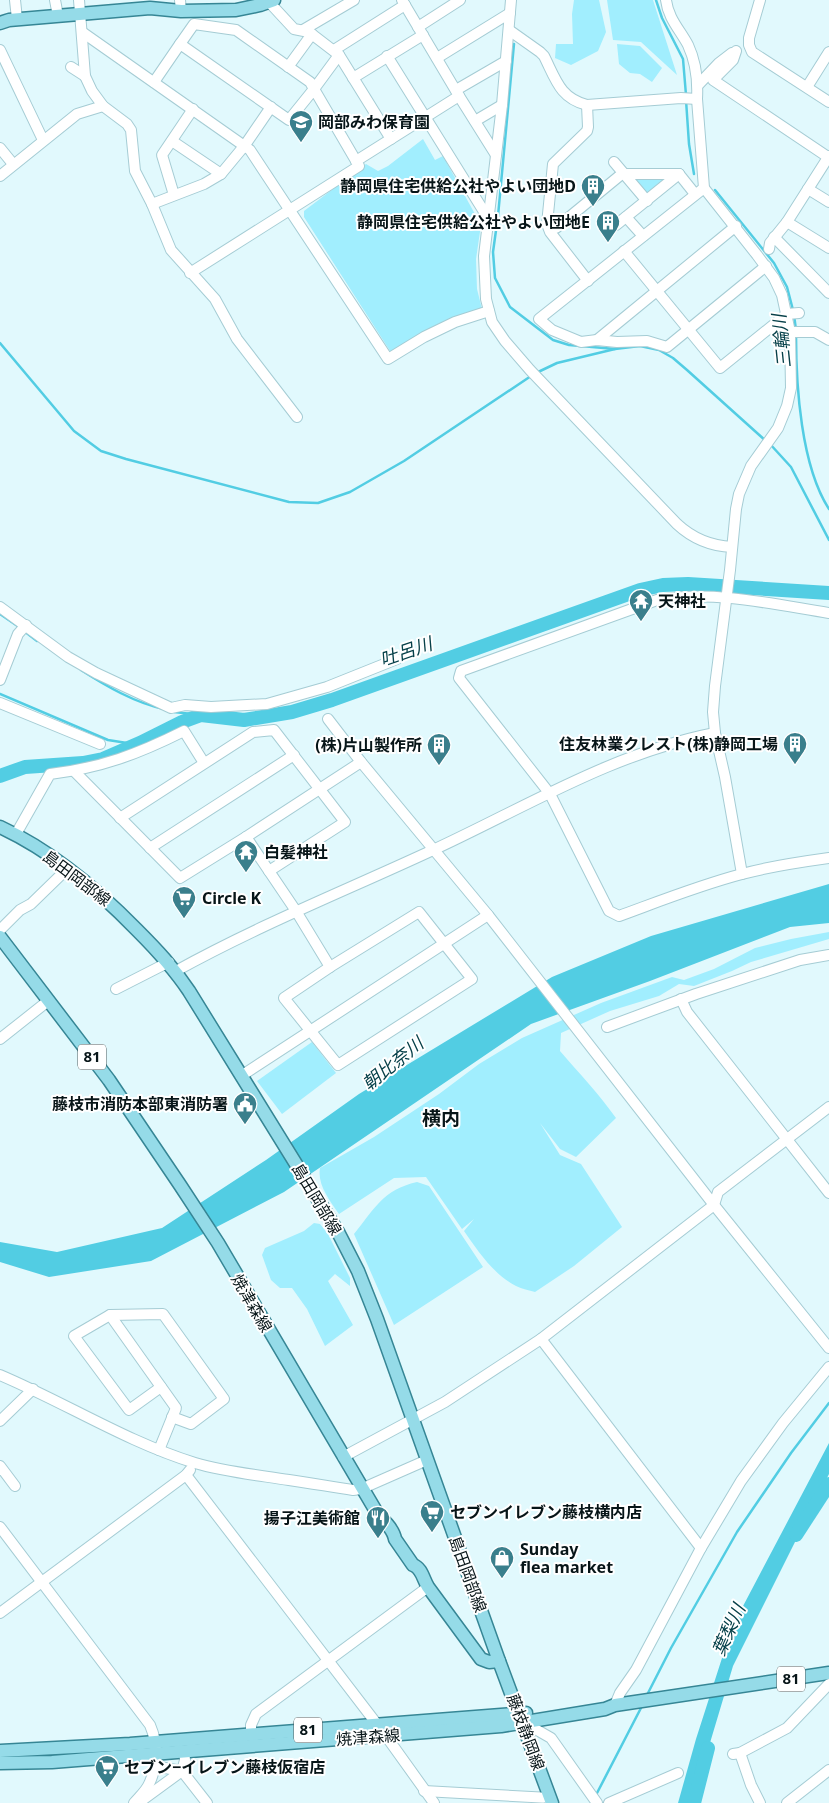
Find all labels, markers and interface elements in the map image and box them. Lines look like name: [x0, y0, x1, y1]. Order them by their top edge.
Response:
school or university icon: 岡部みわ保育園: [288, 109, 314, 143]
place label: 岡部みわ保育園: [318, 111, 430, 133]
building icon: 静岡県住宅供給公社やよい団地D: [580, 173, 606, 207]
place label: 静岡県住宅供給公社やよい団地D: [340, 175, 576, 197]
building icon: 静岡県住宅供給公社やよい団地E: [595, 209, 621, 243]
place label: 静岡県住宅供給公社やよい団地E: [357, 211, 590, 233]
water label: 三輪川: [766, 311, 796, 369]
temple icon: 天神社: [628, 588, 654, 622]
place label: 天神社: [658, 590, 706, 612]
water label: 吐呂川: [376, 630, 437, 671]
building icon: 住友林業クレスト(株)静岡工場: [782, 731, 808, 765]
building icon: (株)片山製作所: [426, 732, 452, 766]
place label: 住友林業クレスト(株)静岡工場: [558, 733, 778, 755]
place label: (株)片山製作所: [315, 734, 422, 756]
temple icon: 白髪神社: [233, 839, 259, 873]
place label: 白髪神社: [264, 841, 328, 863]
street label: 島田岡部線: [38, 845, 116, 911]
supermarket icon: Circle K: [171, 885, 197, 919]
place label: Circle K: [202, 887, 262, 909]
water label: 朝比奈川: [357, 1030, 429, 1095]
road number: 81: [78, 1044, 106, 1070]
public building icon: 藤枝市消防本部東消防署: [232, 1091, 258, 1125]
place label: 藤枝市消防本部東消防署: [52, 1093, 228, 1115]
district label: 横内: [422, 1105, 460, 1131]
street label: 島田岡部線: [287, 1159, 347, 1239]
street label: 焼津森線: [226, 1270, 278, 1336]
supermarket icon: セブンイレブン藤枝横内店: [419, 1499, 445, 1533]
place label: セブンイレブン藤枝横内店: [450, 1501, 642, 1523]
restaurant icon: 揚子江美術館: [365, 1505, 391, 1539]
place label: 揚子江美術館: [264, 1507, 360, 1529]
street label: 島田岡部線: [444, 1533, 492, 1615]
place label: Sunday flea market: [520, 1538, 613, 1578]
shop icon: Sunday flea market: [489, 1545, 515, 1579]
water label: 葉梨川: [706, 1598, 751, 1659]
road number: 81: [777, 1666, 805, 1692]
street label: 藤枝静岡線: [502, 1691, 550, 1773]
road number: 81: [294, 1718, 322, 1742]
street label: 焼津森線: [335, 1724, 401, 1750]
supermarket icon: セブン−イレブン藤枝仮宿店: [94, 1754, 120, 1788]
place label: セブン−イレブン藤枝仮宿店: [124, 1756, 325, 1778]

